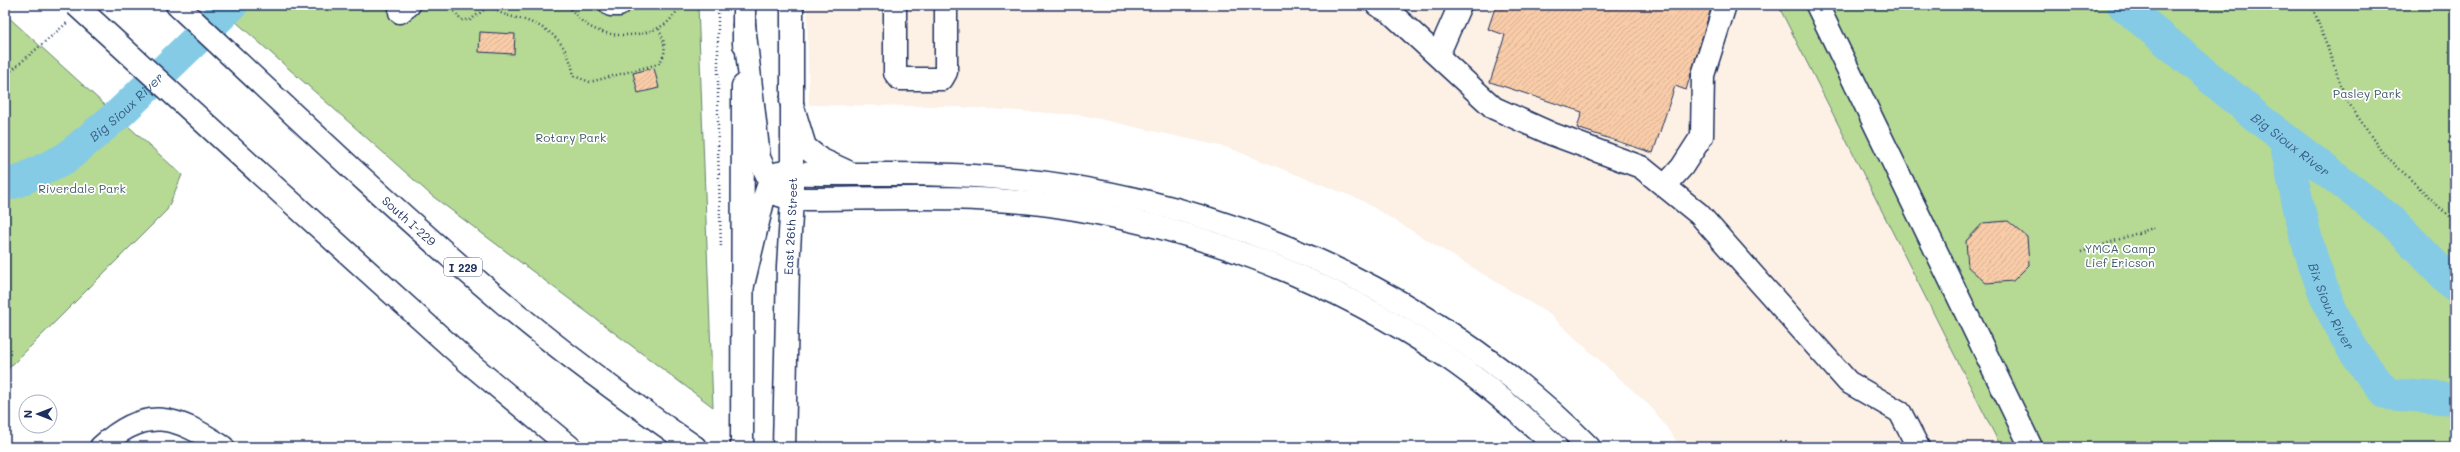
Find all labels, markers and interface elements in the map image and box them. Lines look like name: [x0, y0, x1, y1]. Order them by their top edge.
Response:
water label: Big Sioux River: [85, 68, 167, 144]
park label: Pasley Park: [2333, 85, 2401, 101]
water label: Big Sioux River: [2248, 108, 2334, 179]
park label: Rotary Park: [536, 129, 606, 145]
street label: East 26th Street: [780, 177, 800, 275]
park label: Riverdale Park: [38, 180, 126, 196]
street label: South I-229: [379, 192, 440, 249]
park label: YMCA Camp Lief Ericson: [2084, 240, 2156, 270]
road number: I 229: [444, 258, 482, 276]
water label: Bix Sioux River: [2306, 260, 2359, 353]
north arrow: [18, 394, 58, 434]
text: N: [20, 410, 35, 418]

